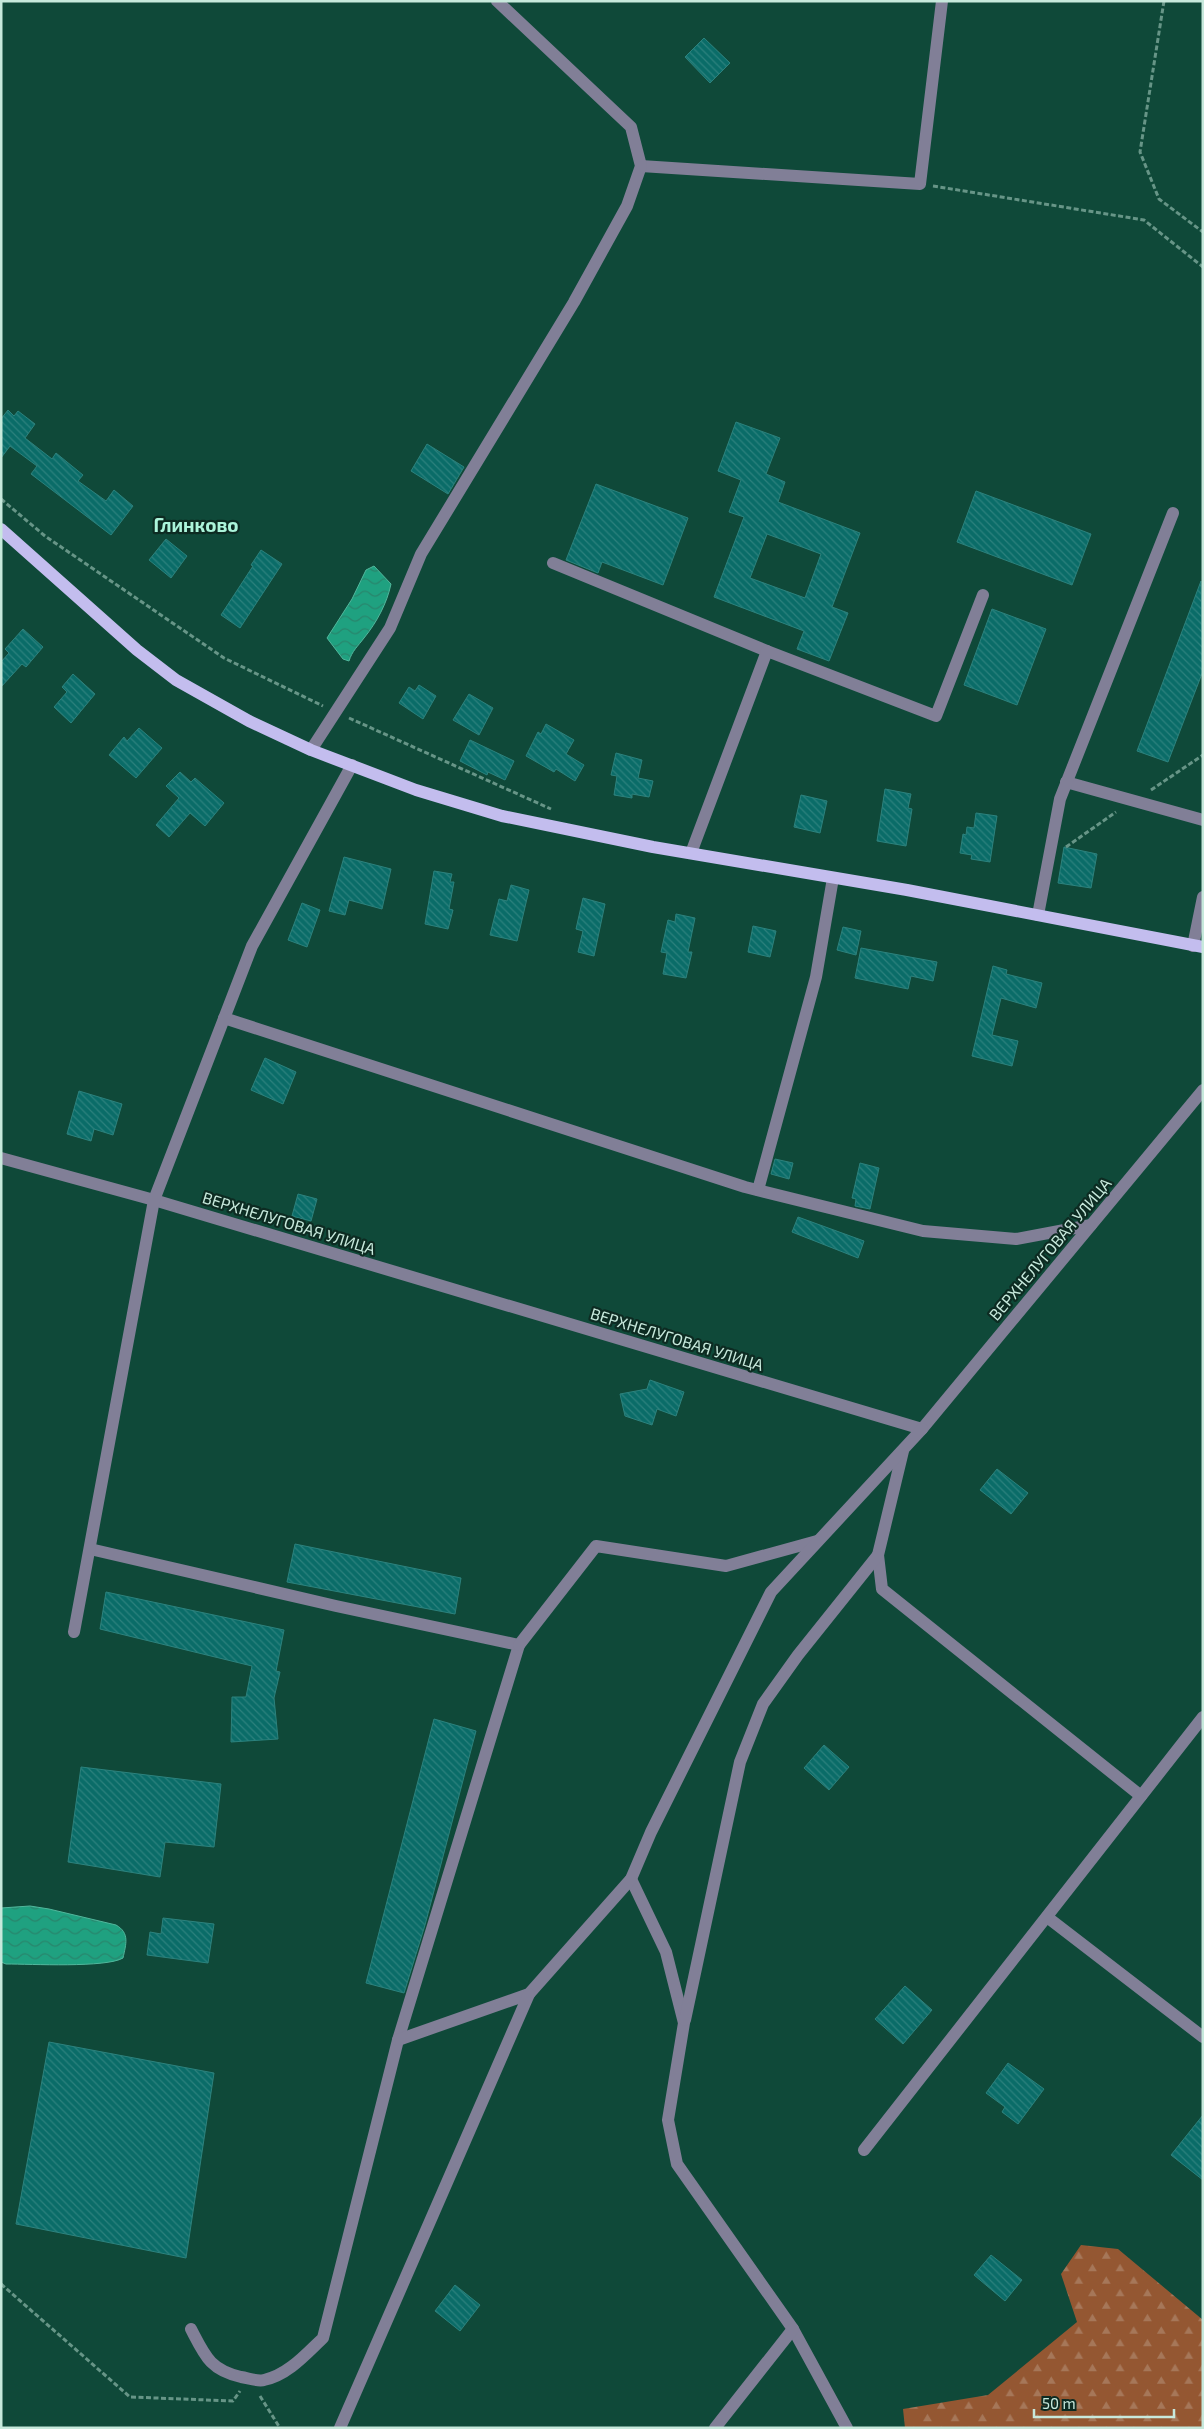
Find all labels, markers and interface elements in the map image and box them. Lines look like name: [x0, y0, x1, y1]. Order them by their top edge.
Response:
district label: Глинково: [153, 513, 239, 536]
street label: ВЕРХНЕЛУГОВАЯ УЛИЦА: [984, 1174, 1115, 1324]
street label: ВЕРХНЕЛУГОВАЯ УЛИЦА: [200, 1187, 378, 1258]
street label: ВЕРХНЕЛУГОВАЯ УЛИЦА: [588, 1303, 766, 1374]
scale bar: [1034, 2386, 1174, 2418]
text: 50 m: [1042, 2394, 1076, 2412]

